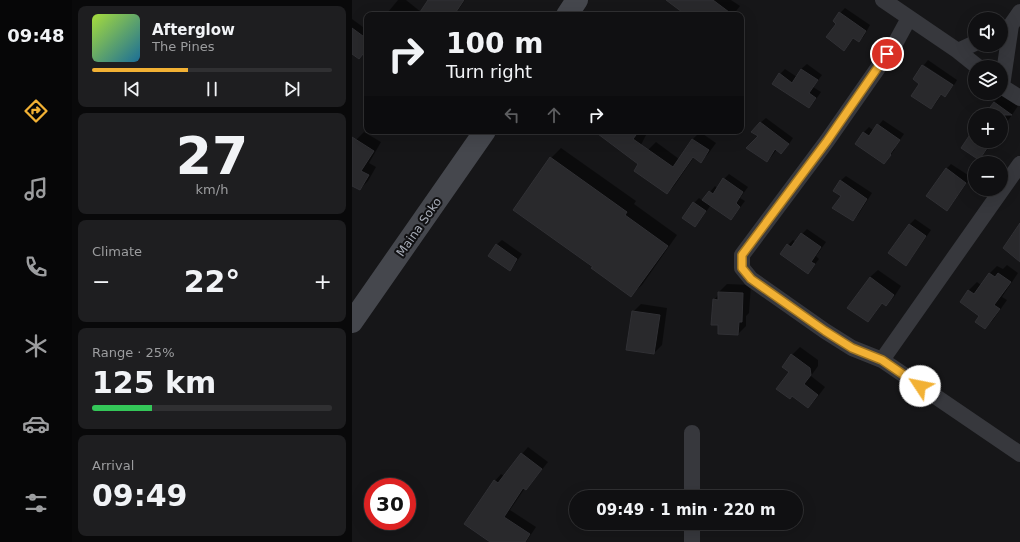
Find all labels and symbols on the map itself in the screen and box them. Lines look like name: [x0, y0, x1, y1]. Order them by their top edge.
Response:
pin: [870, 37, 904, 71]
street label: Maina Soko: [394, 195, 444, 259]
position arrow: [899, 365, 941, 407]
speed limit sign: 30: [364, 478, 416, 530]

